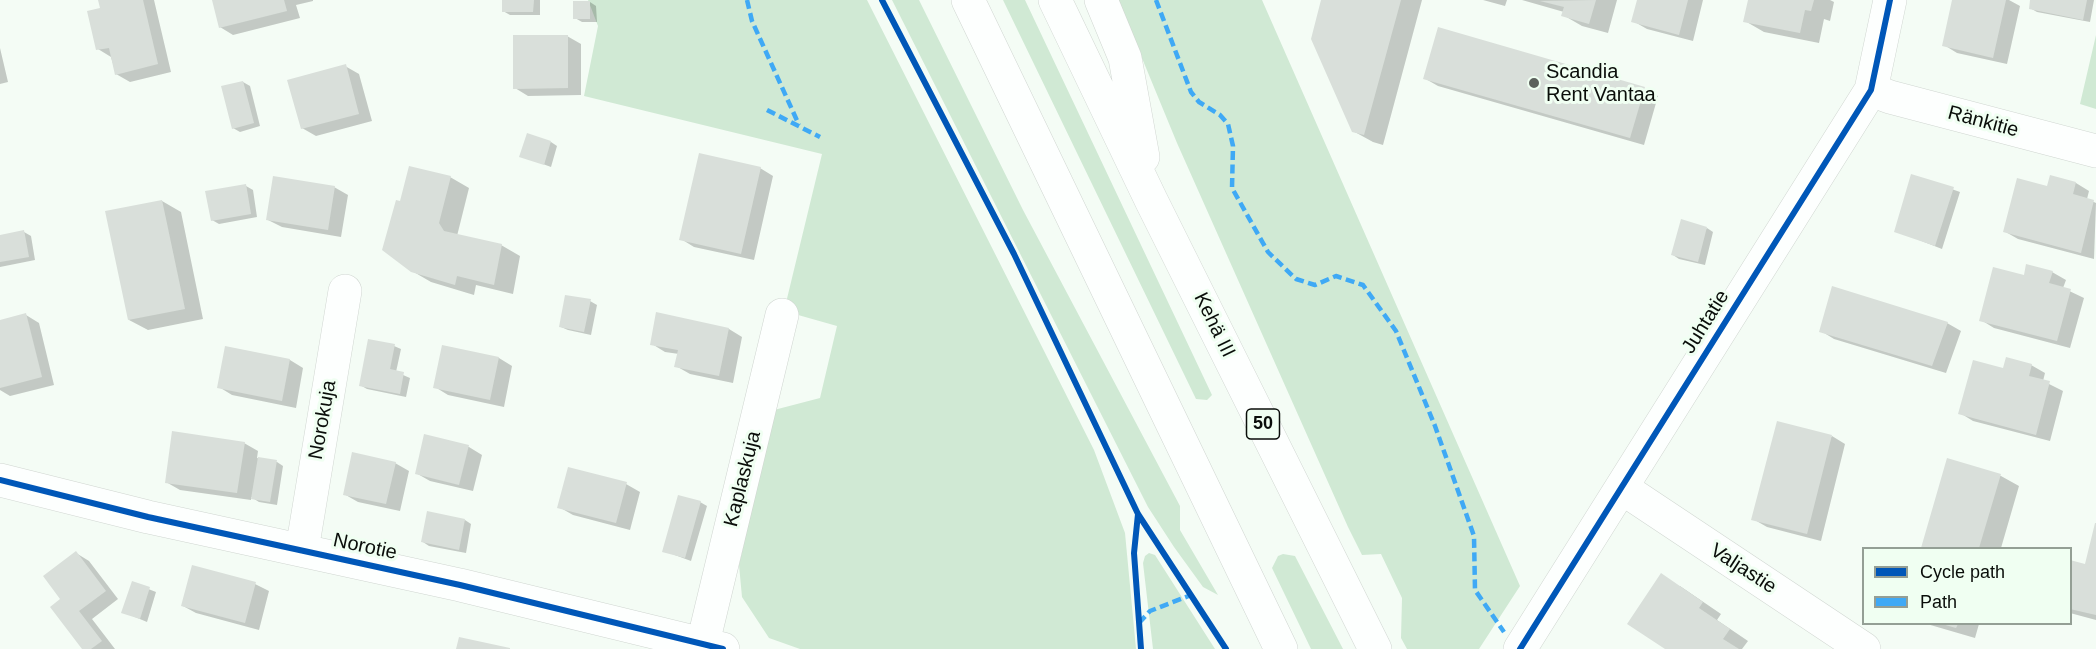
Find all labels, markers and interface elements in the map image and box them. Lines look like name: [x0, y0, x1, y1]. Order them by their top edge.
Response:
place label: Scandia Rent Vantaa: [1546, 60, 1656, 107]
marker: Scandia Rent Vantaa: [1527, 76, 1541, 90]
street label: Ränkitie: [1945, 101, 2021, 143]
street label: Juhtatie: [1677, 286, 1735, 358]
street label: Kehä III: [1188, 289, 1240, 361]
street label: Norokuja: [304, 379, 342, 461]
road number: 50: [1246, 409, 1280, 439]
street label: Kaplaskuja: [720, 429, 766, 529]
street label: Norotie: [331, 529, 399, 565]
street label: Valjastie: [1705, 539, 1781, 599]
legend: [1862, 547, 2072, 625]
text: Cycle path: [1920, 562, 2005, 582]
text: Path: [1920, 592, 1957, 612]

